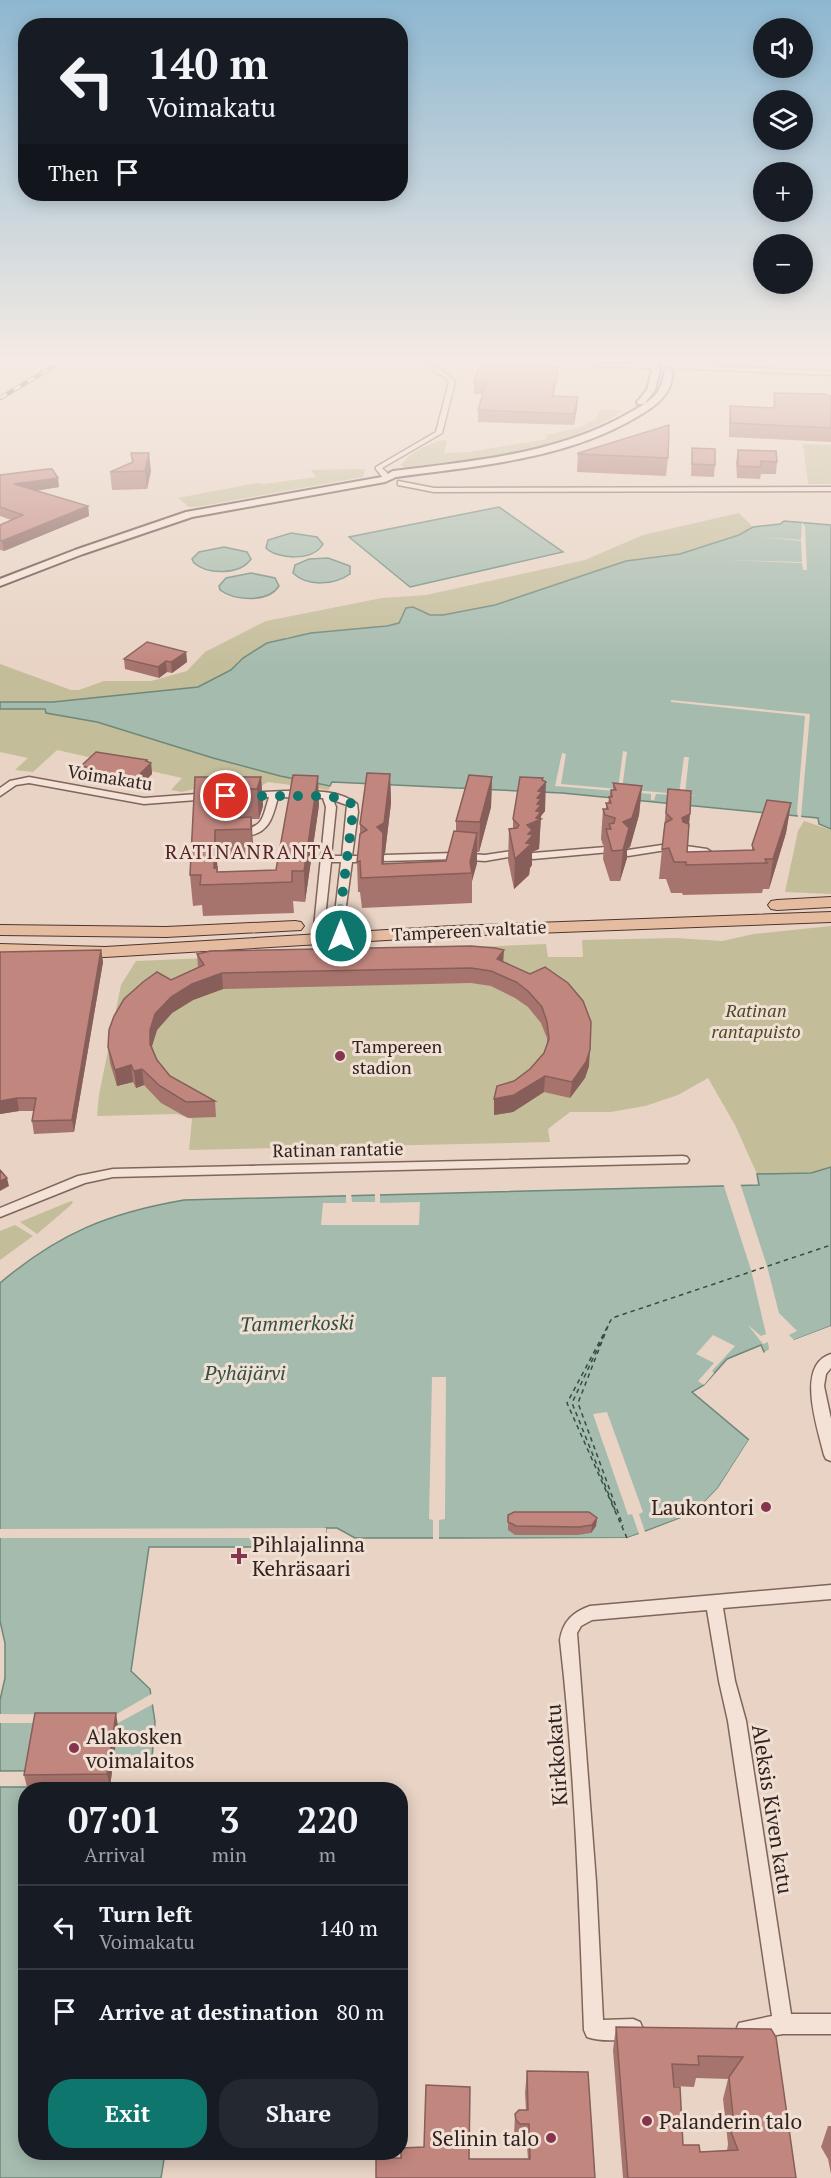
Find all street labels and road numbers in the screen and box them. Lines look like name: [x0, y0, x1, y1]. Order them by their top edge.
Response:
street label: Voimakatu: [66, 758, 154, 796]
street label: Tampereen valtatie: [391, 914, 547, 946]
street label: Ratinan rantatie: [272, 1136, 404, 1162]
street label: Kirkkokatu: [538, 1703, 574, 1807]
street label: Aleksis Kiven katu: [746, 1722, 800, 1896]

